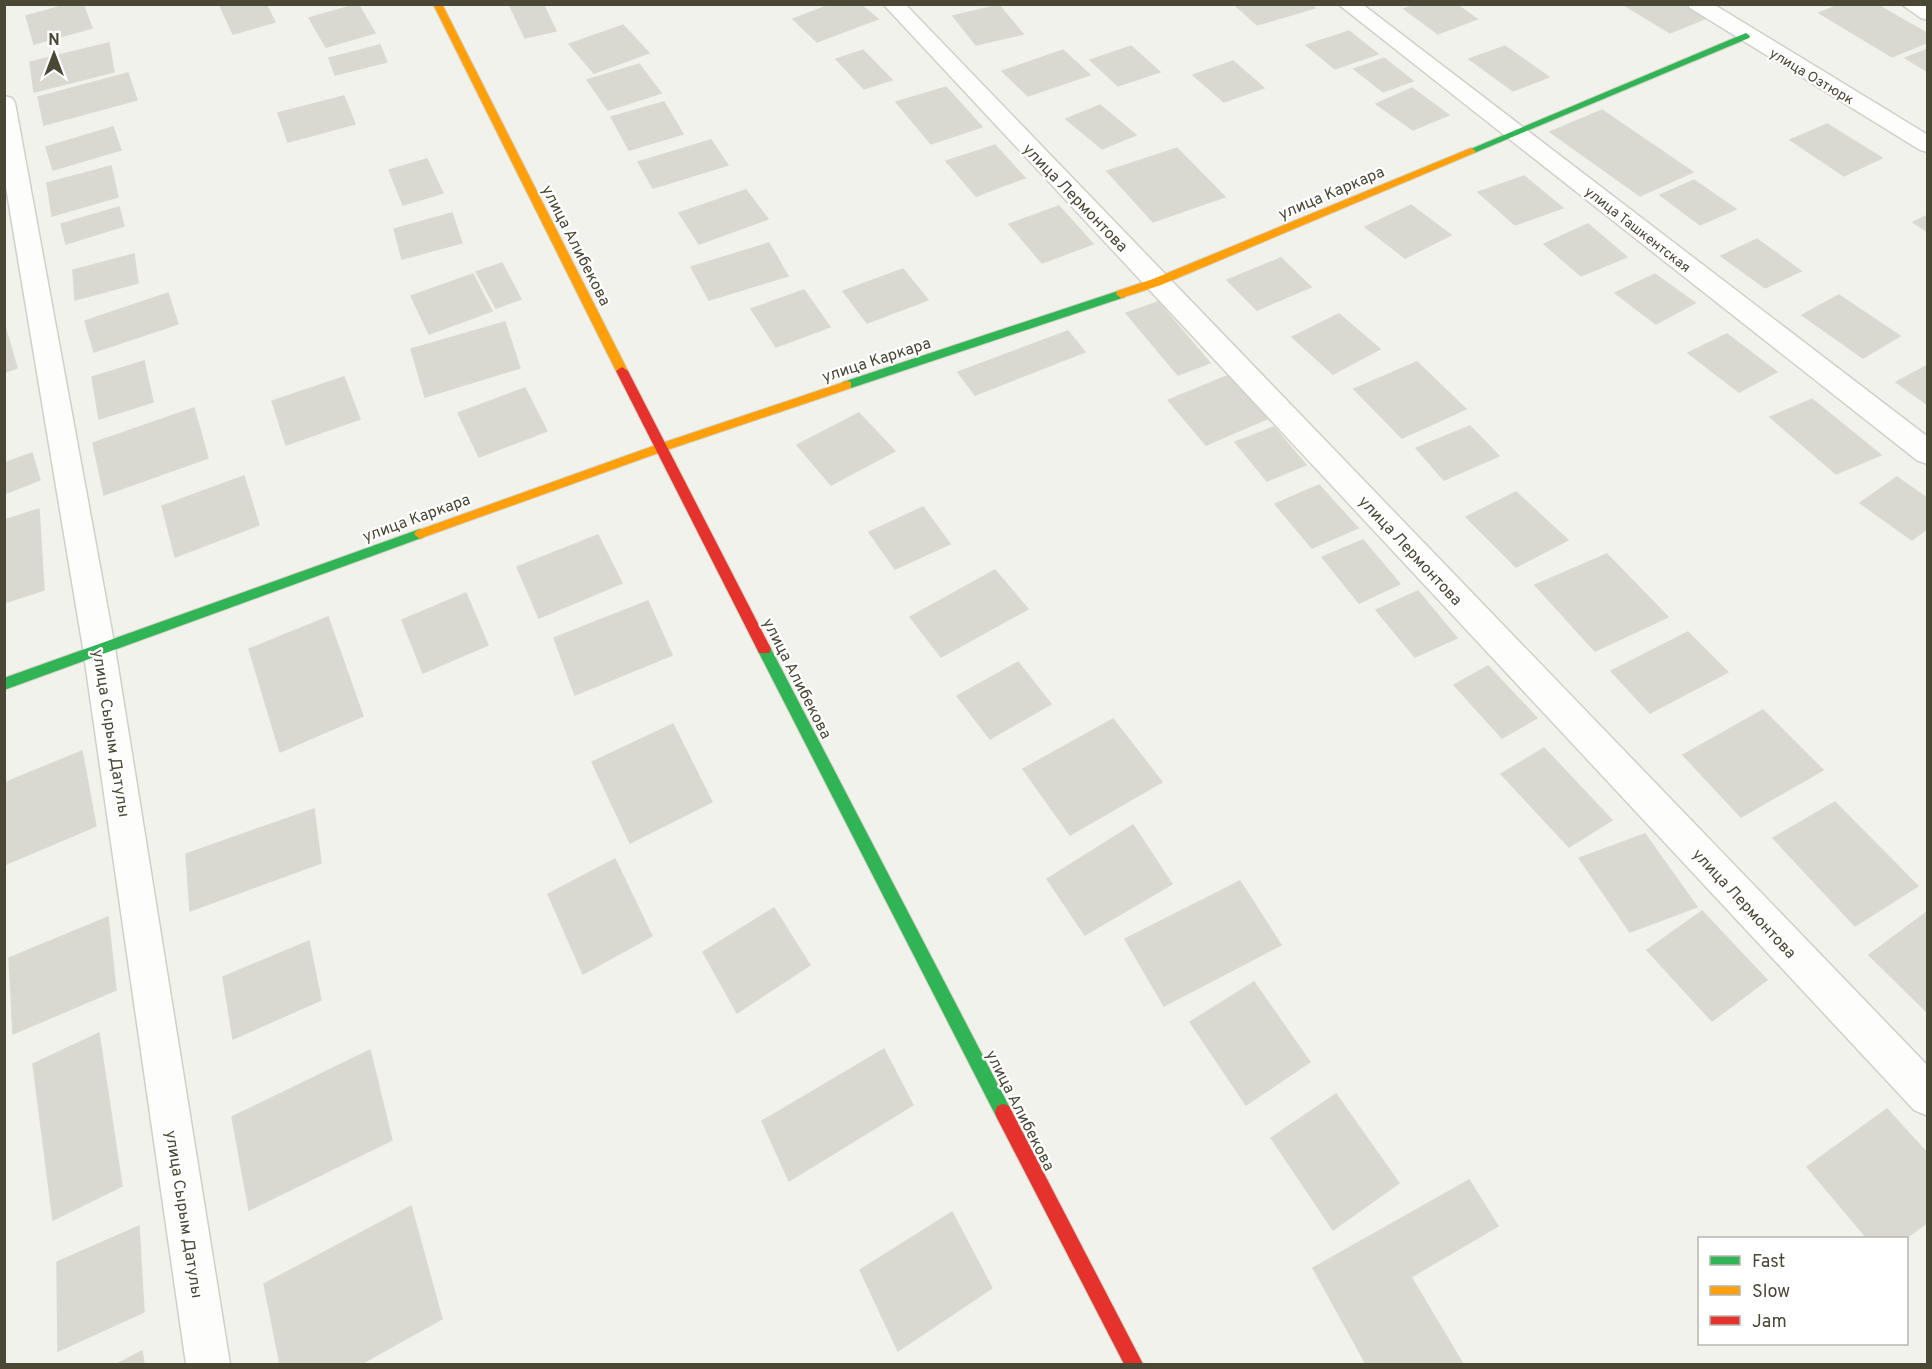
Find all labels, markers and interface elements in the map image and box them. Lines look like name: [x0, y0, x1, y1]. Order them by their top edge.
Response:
north arrow: [24, 24, 84, 84]
text: N: [48, 31, 60, 51]
street label: улица Озтюрк: [1766, 45, 1857, 109]
street label: улица Лермонтова: [1018, 140, 1132, 257]
street label: улица Каркара: [1276, 163, 1388, 225]
street label: улица Алибекова: [536, 182, 614, 310]
street label: улица Ташкентская: [1581, 184, 1693, 277]
street label: улица Каркара: [820, 334, 934, 388]
street label: улица Каркара: [360, 490, 473, 548]
street label: улица Лермонтова: [1353, 492, 1466, 611]
street label: улица Алибекова: [757, 615, 835, 743]
street label: улица Сырым Датулы: [87, 648, 133, 819]
street label: улица Лермонтова: [1687, 845, 1800, 964]
street label: улица Алибекова: [980, 1047, 1058, 1175]
street label: улица Сырым Датулы: [160, 1129, 206, 1300]
legend: [1698, 1237, 1908, 1345]
text: Fast: [1752, 1251, 1785, 1274]
text: Slow: [1752, 1281, 1790, 1304]
text: Jam: [1752, 1311, 1787, 1334]

